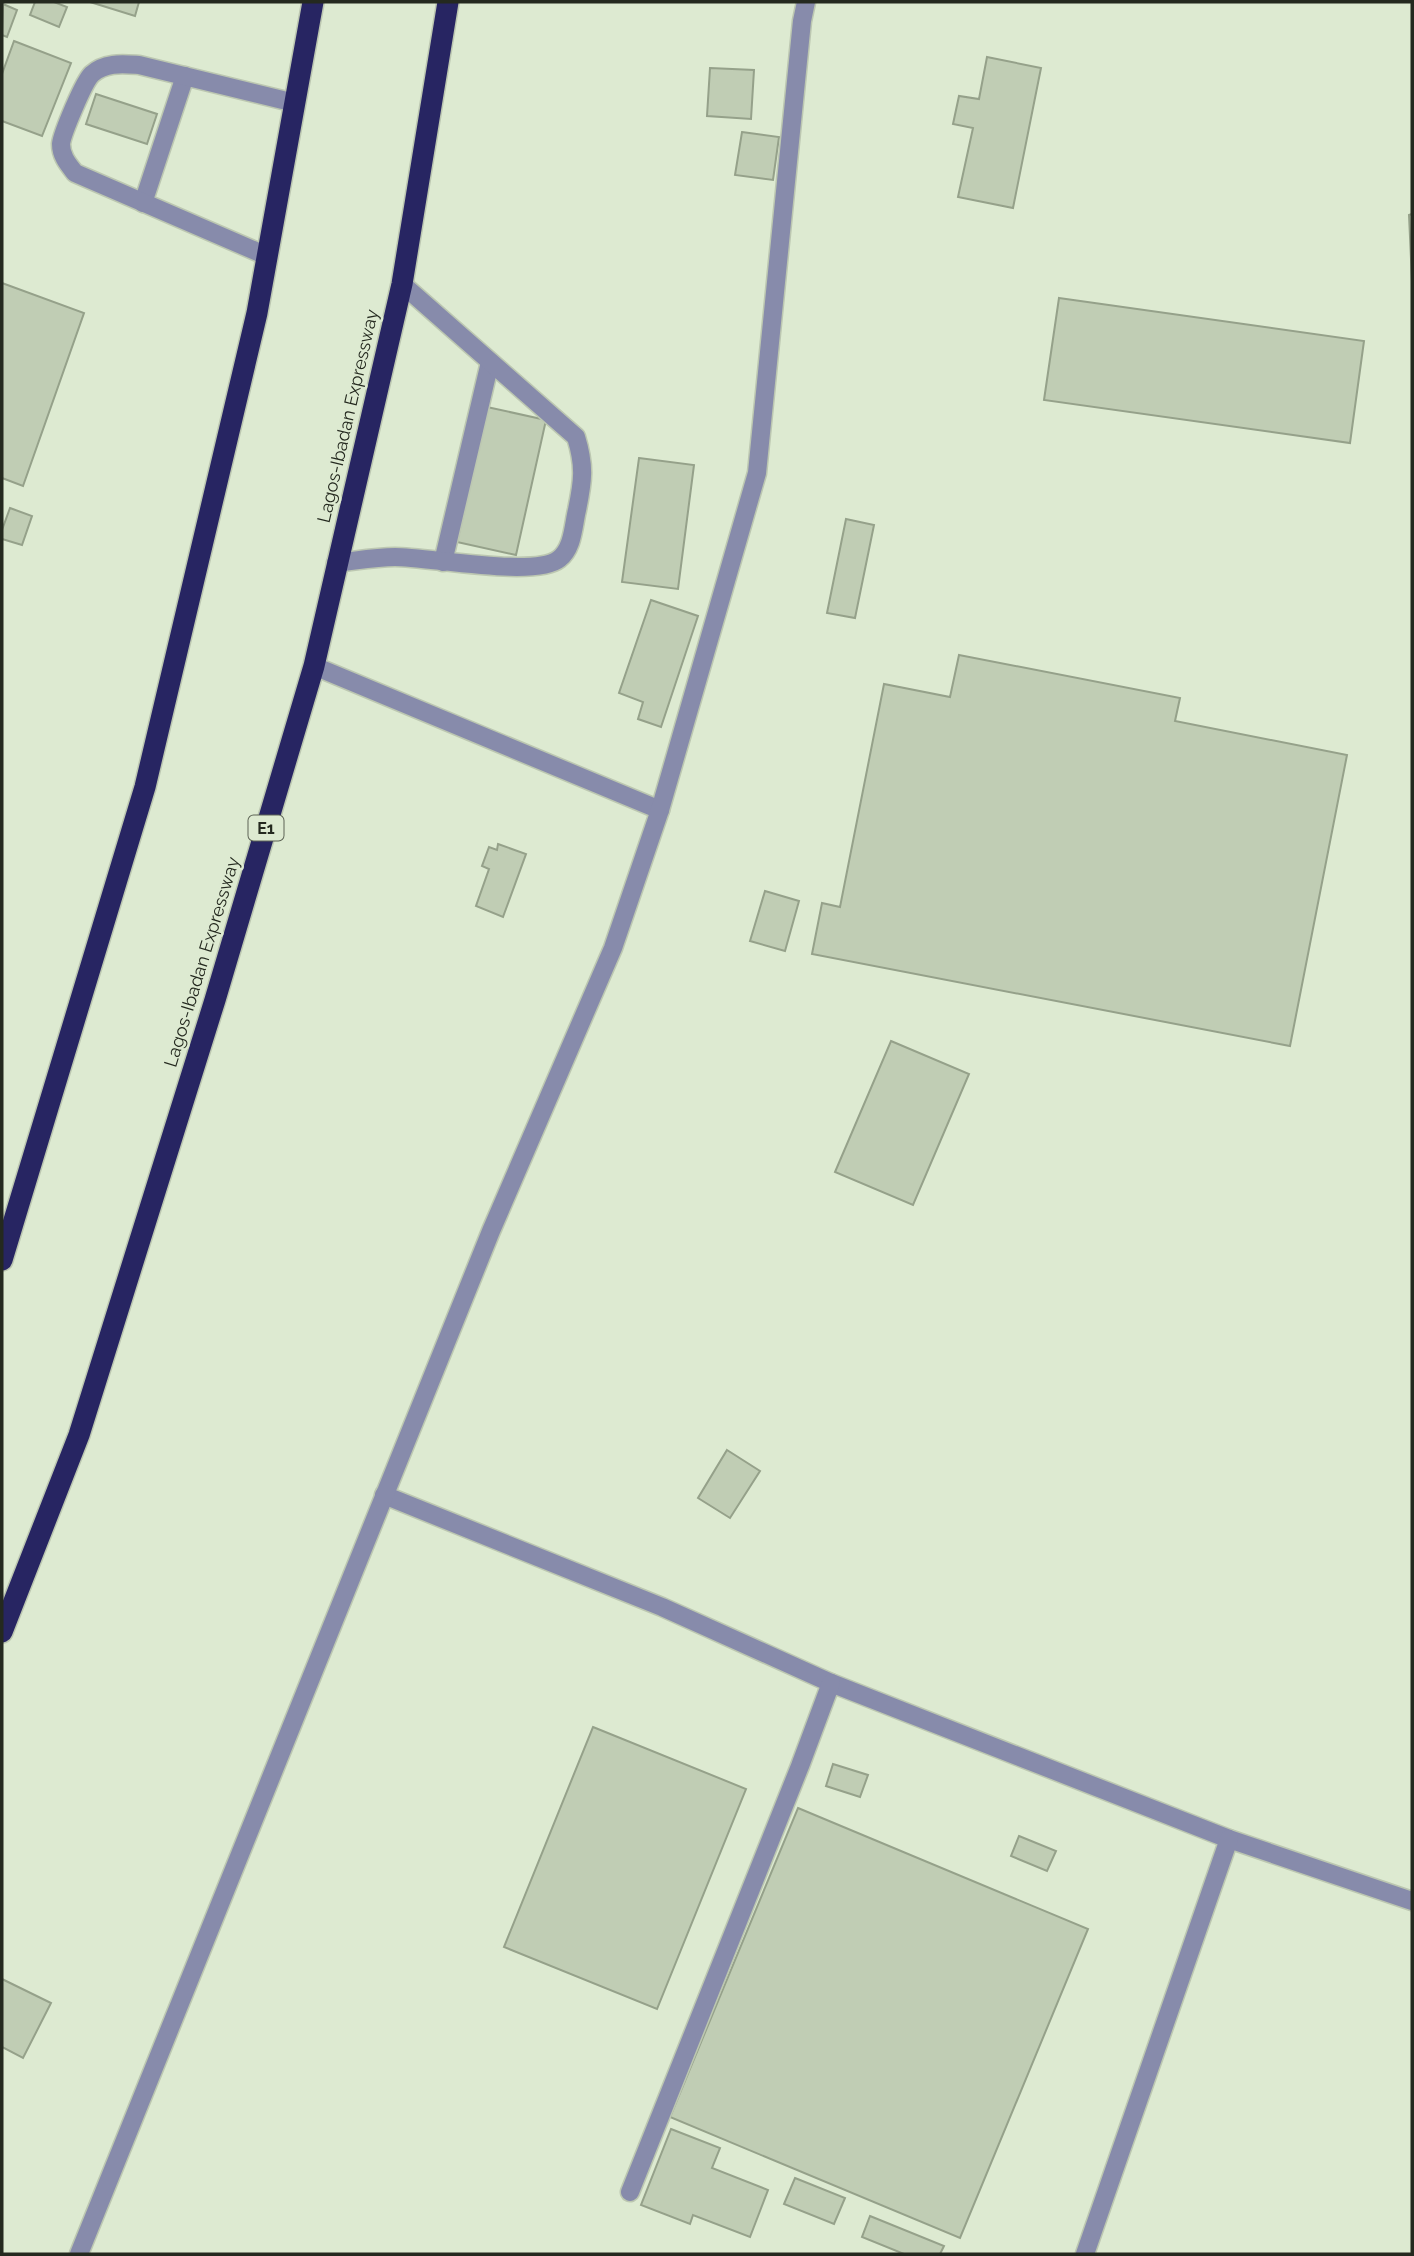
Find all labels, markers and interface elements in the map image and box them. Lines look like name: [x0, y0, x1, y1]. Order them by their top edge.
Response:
street label: Lagos-Ibadan Expressway: [313, 307, 382, 525]
road number: E1: [248, 816, 284, 841]
street label: Lagos-Ibadan Expressway: [160, 854, 244, 1069]

